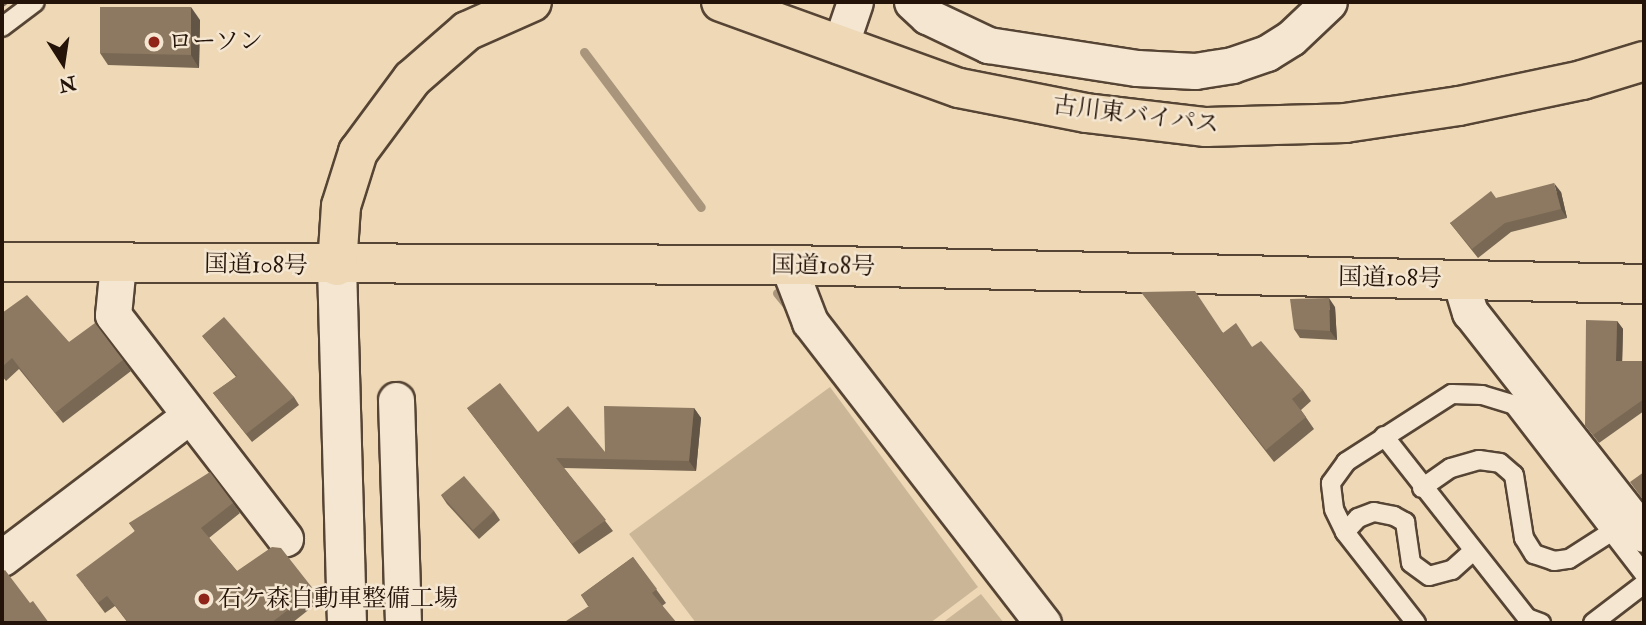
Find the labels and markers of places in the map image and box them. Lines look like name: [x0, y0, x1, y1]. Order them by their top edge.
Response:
place label: ローソン: [168, 28, 264, 56]
marker: ローソン: [146, 34, 162, 50]
place label: 石ケ森自動車整備工場: [218, 585, 458, 613]
marker: 石ケ森自動車整備工場: [196, 591, 212, 607]

